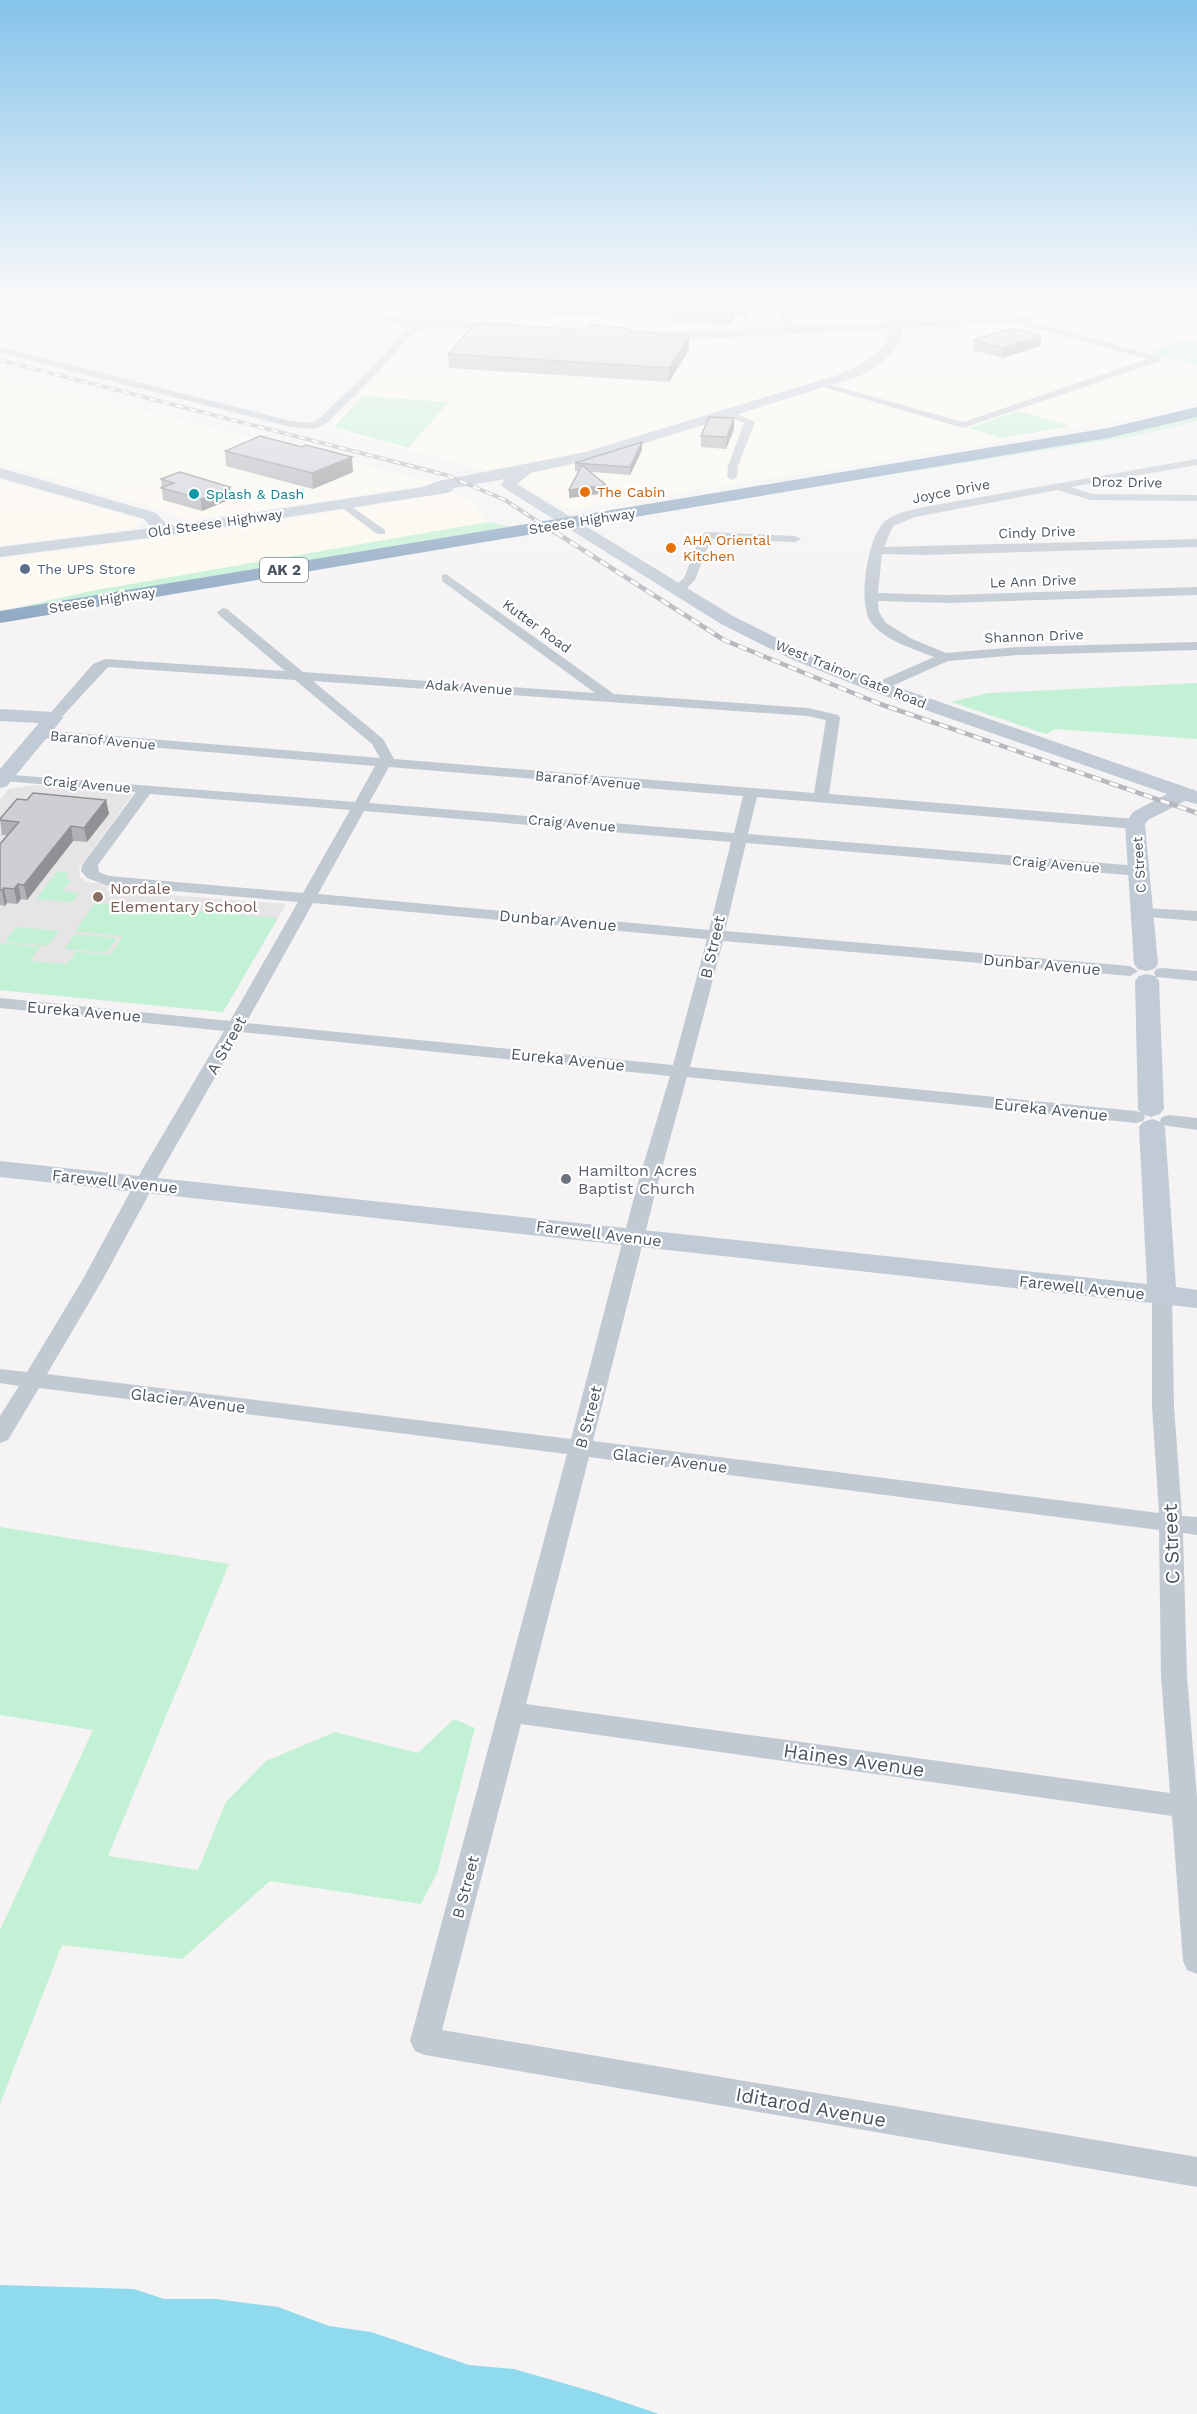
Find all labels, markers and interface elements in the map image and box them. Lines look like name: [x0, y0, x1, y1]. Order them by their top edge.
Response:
street label: Droz Drive: [1091, 473, 1163, 491]
street label: Joyce Drive: [911, 476, 991, 506]
place label: The Cabin: [597, 484, 665, 500]
marker: The Cabin: [578, 485, 592, 499]
place label: Splash & Dash: [206, 486, 304, 502]
marker: Splash & Dash: [187, 487, 201, 501]
street label: Steese Highway: [528, 505, 637, 537]
street label: Old Steese Highway: [147, 506, 284, 540]
street label: Cindy Drive: [998, 523, 1076, 541]
place label: AHA Oriental Kitchen: [683, 532, 771, 564]
marker: AHA Oriental Kitchen: [664, 541, 678, 555]
road number: AK 2: [260, 558, 308, 582]
place label: The UPS Store: [37, 561, 136, 577]
marker: The UPS Store: [18, 562, 32, 576]
street label: Le Ann Drive: [989, 571, 1077, 591]
street label: Steese Highway: [48, 584, 157, 616]
street label: Kutter Road: [500, 596, 574, 656]
street label: Shannon Drive: [984, 626, 1084, 646]
street label: West Trainor Gate Road: [773, 636, 929, 712]
street label: Adak Avenue: [425, 676, 513, 698]
street label: Baranof Avenue: [49, 727, 157, 753]
street label: Baranof Avenue: [534, 767, 642, 793]
street label: Craig Avenue: [42, 772, 132, 796]
street label: Craig Avenue: [527, 811, 617, 835]
street label: C Street: [1129, 836, 1149, 894]
street label: Craig Avenue: [1011, 852, 1101, 876]
place label: Nordale Elementary School: [110, 879, 258, 916]
marker: Nordale Elementary School: [91, 890, 105, 904]
street label: Dunbar Avenue: [498, 906, 618, 935]
street label: B Street: [696, 913, 729, 980]
street label: Dunbar Avenue: [982, 950, 1102, 979]
street label: Eureka Avenue: [26, 997, 142, 1026]
street label: A Street: [203, 1013, 250, 1078]
street label: Eureka Avenue: [510, 1044, 626, 1075]
street label: Eureka Avenue: [993, 1094, 1109, 1125]
place label: Hamilton Acres Baptist Church: [578, 1161, 697, 1198]
street label: Farewell Avenue: [51, 1165, 179, 1198]
marker: Hamilton Acres Baptist Church: [559, 1172, 573, 1186]
street label: Farewell Avenue: [535, 1216, 663, 1251]
street label: Farewell Avenue: [1018, 1271, 1146, 1304]
street label: B Street: [571, 1383, 606, 1451]
street label: Glacier Avenue: [129, 1384, 246, 1417]
street label: Glacier Avenue: [611, 1444, 728, 1477]
street label: C Street: [1158, 1503, 1184, 1585]
street label: Haines Avenue: [782, 1738, 926, 1782]
street label: B Street: [448, 1853, 483, 1921]
street label: Iditarod Avenue: [734, 2082, 888, 2132]

